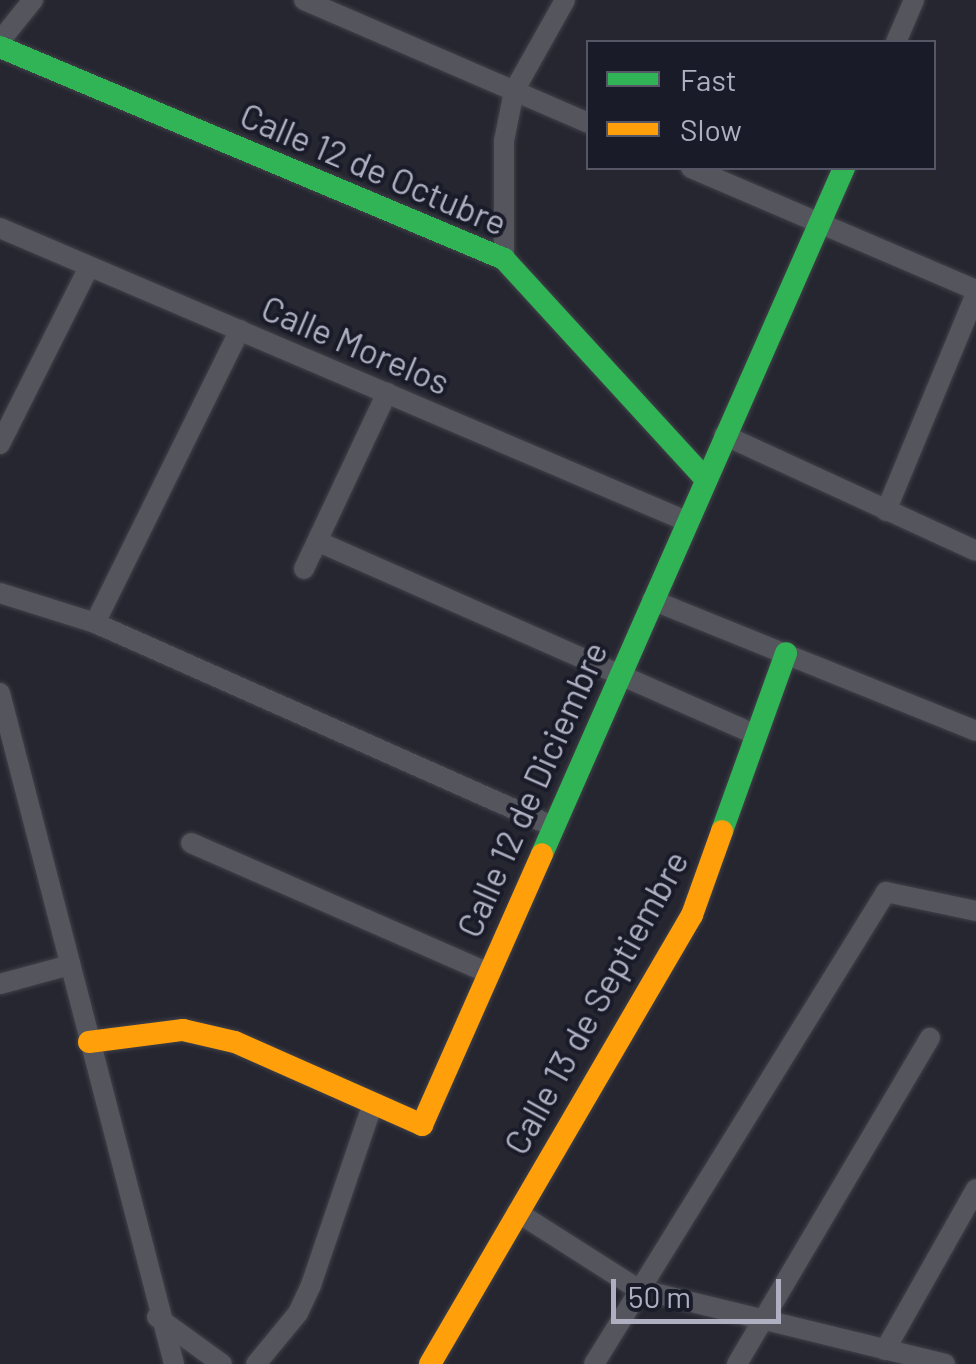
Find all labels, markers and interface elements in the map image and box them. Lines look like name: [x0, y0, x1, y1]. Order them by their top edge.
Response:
legend: [586, 40, 936, 170]
text: Fast: [680, 61, 737, 97]
street label: Calle 12 de Octubre: [235, 93, 513, 243]
text: Slow: [680, 111, 742, 147]
street label: Calle Morelos: [256, 286, 456, 402]
street label: Calle 12 de Diciembre: [447, 635, 615, 943]
street label: Calle 13 de Septiembre: [494, 843, 696, 1161]
scale bar: [616, 1259, 786, 1321]
text: 50 m: [628, 1278, 691, 1314]

